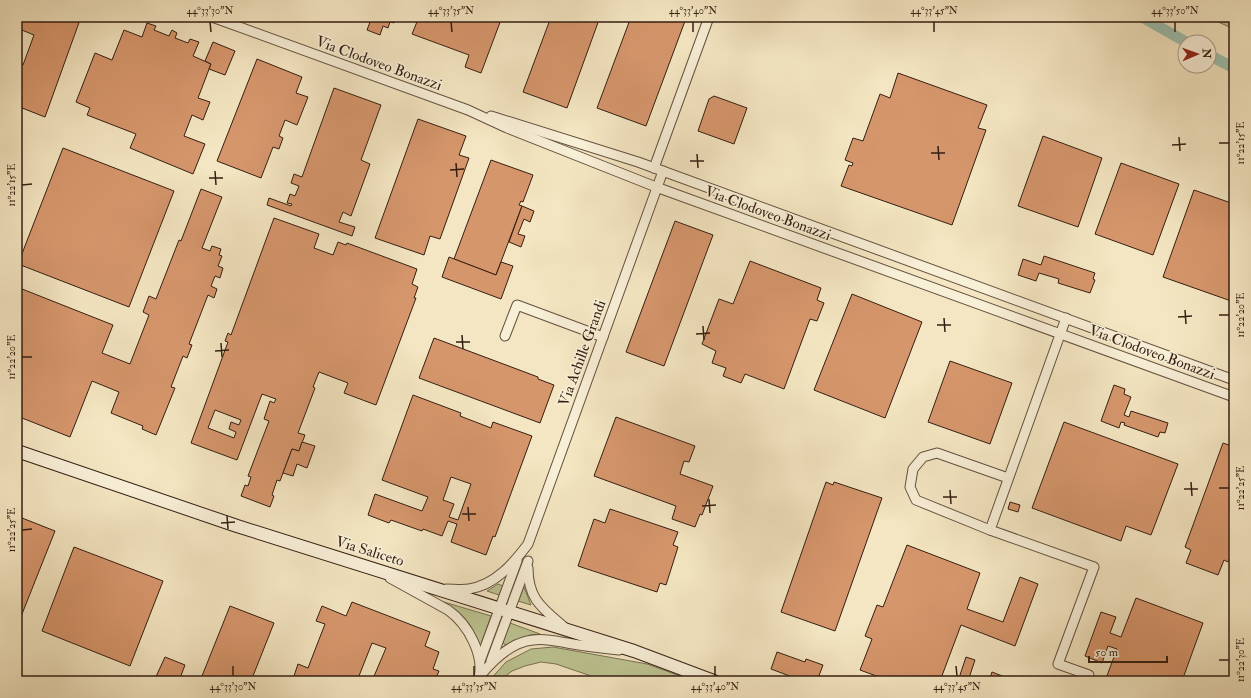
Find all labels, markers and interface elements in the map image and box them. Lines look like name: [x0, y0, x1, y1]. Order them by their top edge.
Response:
text: 44°33'30"N: [187, 5, 233, 17]
text: 44°33'35"N: [428, 5, 474, 17]
text: 44°33'40"N: [669, 5, 717, 17]
text: 44°33'45"N: [910, 5, 958, 17]
text: 44°33'50"N: [1151, 5, 1199, 17]
street label: Via Clodoveo Bonazzi: [313, 32, 444, 95]
north arrow: [1177, 34, 1217, 74]
text: N: [1200, 48, 1213, 60]
text: 11°22'15"E: [1235, 122, 1247, 164]
text: 11°22'15"E: [6, 164, 18, 206]
street label: Via Clodoveo Bonazzi: [702, 182, 833, 245]
text: 11°22'20"E: [1235, 292, 1247, 338]
street label: Via Achille Grandi: [554, 297, 611, 409]
street label: Via Clodoveo Bonazzi: [1086, 321, 1217, 384]
text: 11°22'20"E: [6, 334, 18, 380]
text: 11°22'25"E: [1235, 466, 1247, 510]
text: 11°22'25"E: [6, 508, 18, 552]
street label: Via Saliceto: [333, 532, 406, 571]
scale bar: [1089, 638, 1167, 664]
text: 11°22'30"E: [1235, 638, 1247, 682]
text: 50 m: [1095, 645, 1119, 660]
text: 44°33'30"N: [210, 681, 256, 693]
text: 44°33'35"N: [451, 681, 497, 693]
text: 44°33'40"N: [691, 681, 739, 693]
text: 44°33'45"N: [933, 681, 981, 693]

